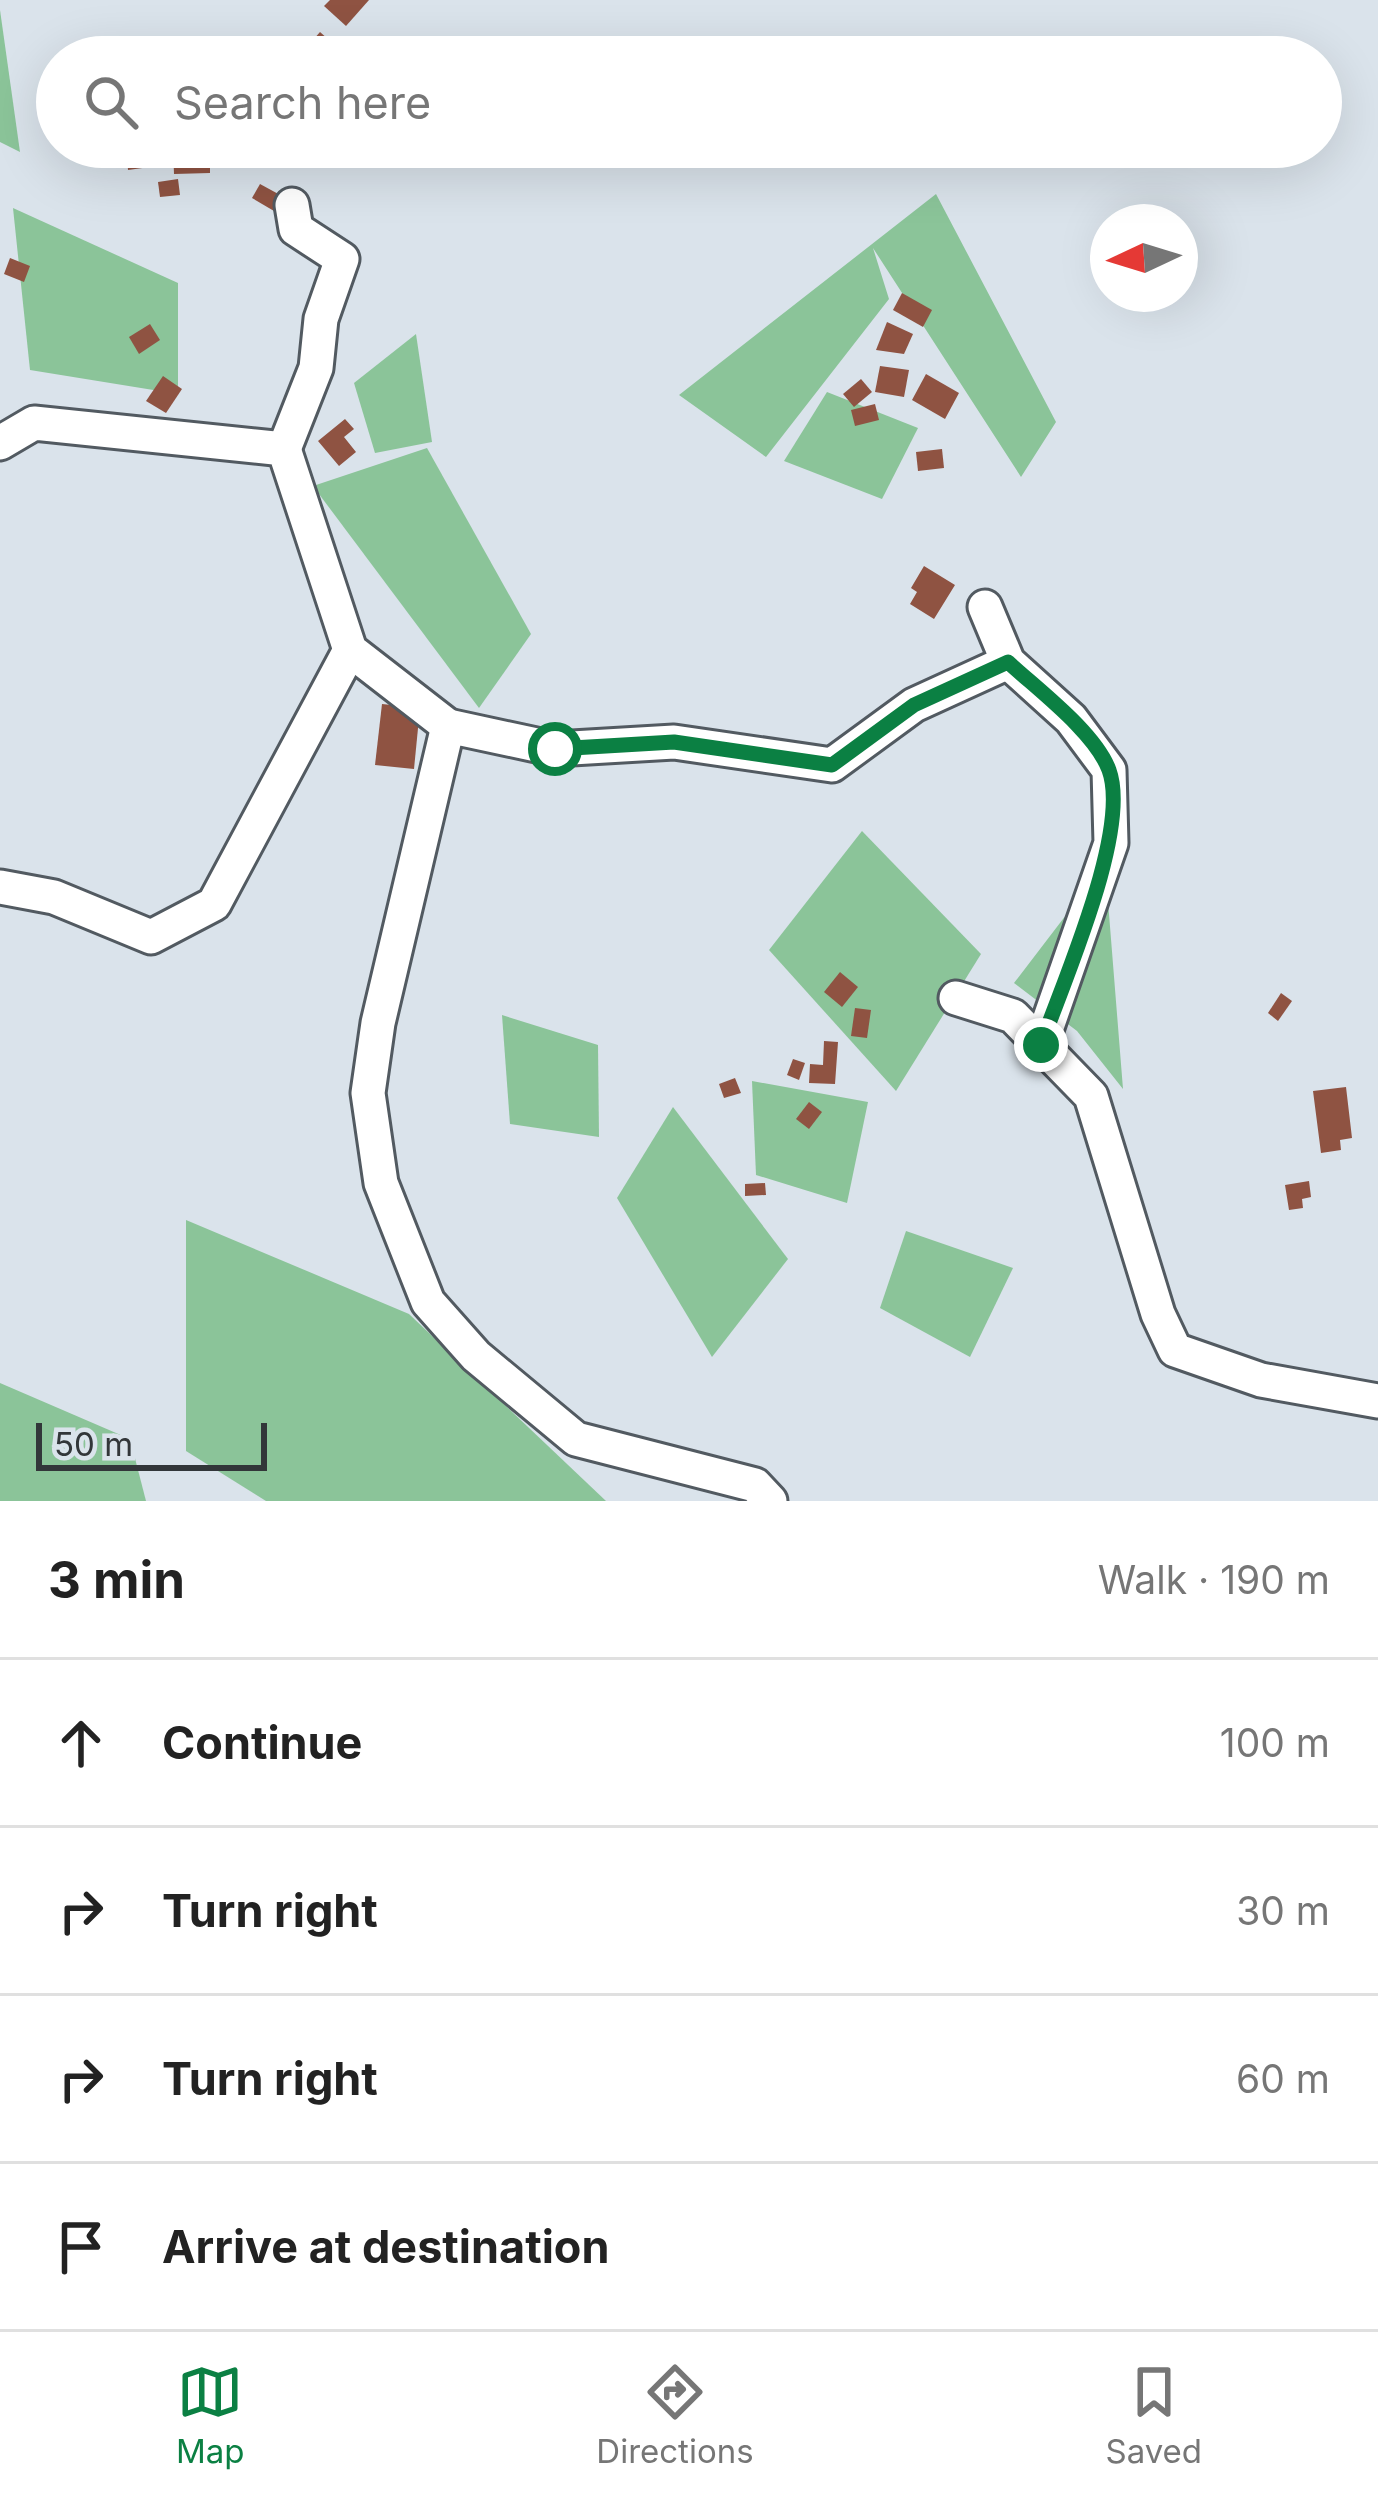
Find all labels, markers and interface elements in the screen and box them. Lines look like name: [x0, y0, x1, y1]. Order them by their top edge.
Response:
search box: [36, 36, 1342, 168]
icon: search: [78, 69, 144, 135]
text: Search here: [174, 75, 431, 130]
north arrow: [1090, 204, 1198, 312]
route start: [528, 722, 582, 776]
route end: [1014, 1018, 1068, 1072]
scale bar: [36, 1417, 267, 1470]
text: 50 m: [54, 1424, 133, 1464]
text: 3 min: [48, 1549, 185, 1610]
text: Walk · 190 m: [1098, 1556, 1330, 1603]
icon: ahead: [48, 1710, 114, 1776]
text: Continue: [162, 1715, 362, 1770]
text: 100 m: [1220, 1719, 1330, 1766]
icon: right: [48, 1878, 114, 1944]
text: Turn right: [162, 1883, 378, 1938]
text: 30 m: [1236, 1887, 1330, 1934]
icon: right: [48, 2046, 114, 2112]
text: Turn right: [162, 2051, 378, 2106]
text: 60 m: [1236, 2055, 1330, 2102]
icon: arrive: [48, 2214, 114, 2280]
text: Arrive at destination: [162, 2219, 609, 2274]
tab: Map: [176, 2359, 244, 2471]
tab: Directions: [596, 2359, 754, 2471]
tab: Saved: [1105, 2359, 1202, 2471]

